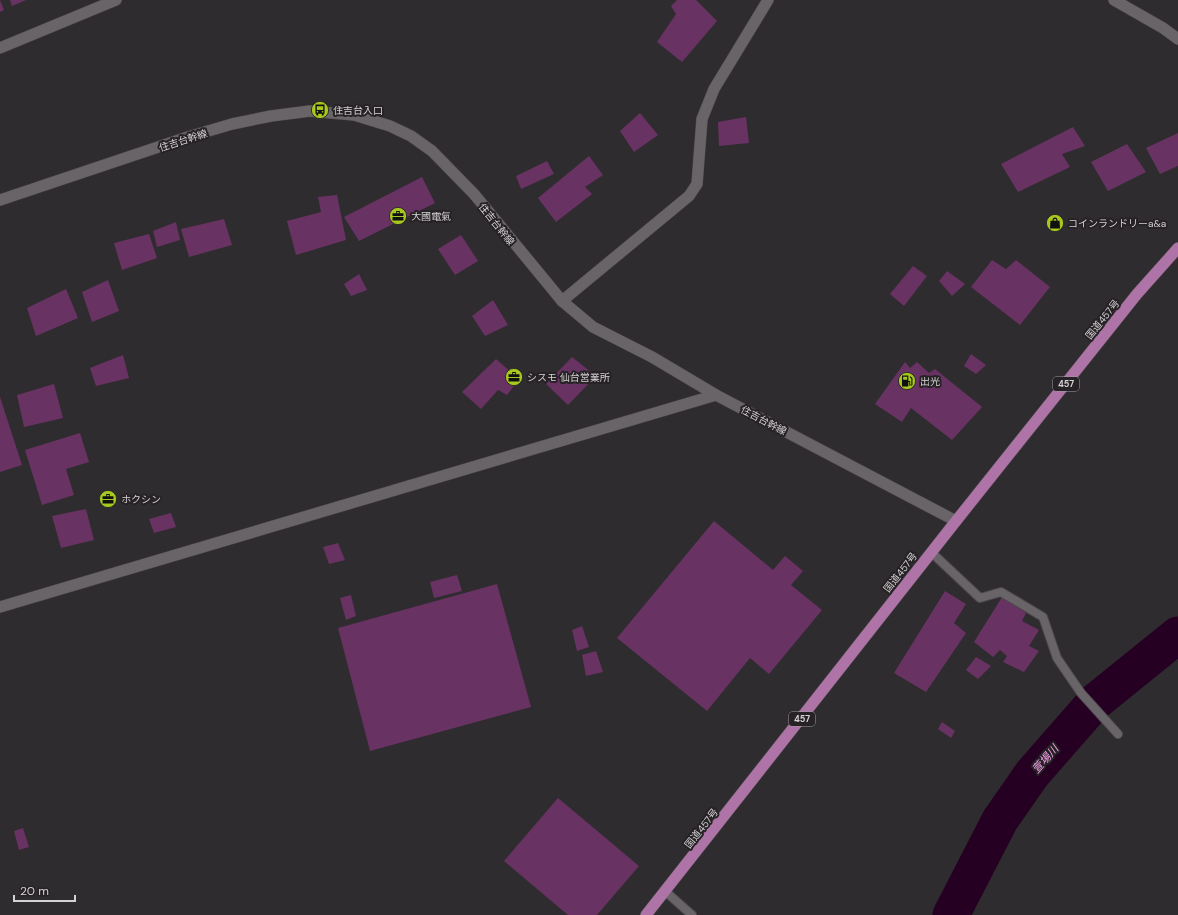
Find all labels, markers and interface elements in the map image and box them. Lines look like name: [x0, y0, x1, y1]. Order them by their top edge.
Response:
bus stop icon: 住吉台入口: [310, 100, 330, 120]
place label: 住吉台入口: [333, 104, 383, 117]
street label: 住吉台幹線: [157, 127, 209, 154]
street label: 住吉台幹線: [476, 201, 517, 248]
office icon: 大國電氣: [388, 206, 408, 226]
place label: 大國電氣: [411, 210, 451, 223]
shop icon: コインランドリーa&a: [1045, 213, 1065, 233]
place label: コインランドリーa&a: [1068, 217, 1166, 230]
street label: 国道457号: [1082, 297, 1122, 342]
office icon: シスモ 仙台営業所: [504, 367, 524, 387]
place label: シスモ 仙台営業所: [527, 371, 610, 384]
fuel station icon: 出光: [897, 371, 917, 391]
place label: 出光: [920, 375, 940, 388]
road number: 457: [1053, 377, 1079, 391]
street label: 住吉台幹線: [739, 403, 789, 438]
office icon: ホクシン: [98, 489, 118, 509]
place label: ホクシン: [121, 493, 161, 506]
street label: 国道457号: [881, 550, 920, 595]
road number: 457: [789, 712, 815, 726]
water label: 萱場川: [1029, 741, 1062, 776]
street label: 国道457号: [682, 806, 721, 851]
scale bar: [14, 877, 75, 903]
text: 20 m: [20, 883, 49, 899]

